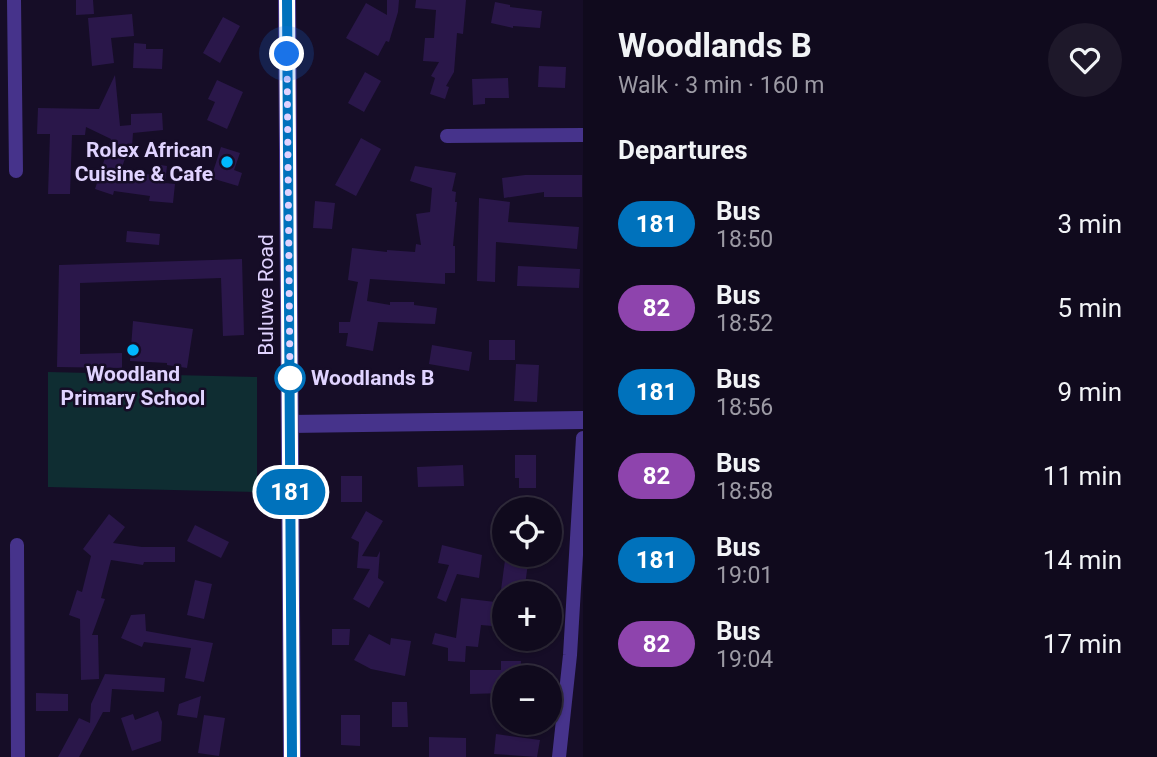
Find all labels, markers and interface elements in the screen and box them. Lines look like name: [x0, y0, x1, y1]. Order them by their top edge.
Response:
button: heart: [1048, 23, 1122, 97]
text: Woodlands B: [618, 26, 812, 65]
your location: [269, 36, 304, 71]
text: Walk · 3 min · 160 m: [618, 72, 824, 99]
text: Departures: [618, 135, 748, 165]
place label: Rolex African Cuisine & Cafe: [75, 138, 213, 186]
marker: Rolex African Cuisine & Cafe: [219, 154, 235, 170]
text: Bus: [716, 196, 761, 226]
text: 3 min: [1057, 209, 1122, 239]
text: 181: [636, 210, 677, 238]
text: 18:50: [716, 226, 773, 253]
street label: Buluwe Road: [254, 234, 278, 356]
text: Bus: [716, 280, 761, 310]
text: 5 min: [1057, 293, 1122, 323]
text: 82: [643, 294, 670, 322]
text: 18:52: [716, 310, 773, 337]
marker: Woodland Primary School: [125, 342, 141, 358]
place label: Woodland Primary School: [61, 362, 205, 410]
marker: Woodlands B: [275, 363, 305, 393]
text: Bus: [716, 364, 761, 394]
place label: Woodlands B: [311, 366, 434, 390]
text: 9 min: [1057, 377, 1122, 407]
text: 181: [636, 378, 677, 406]
text: 18:56: [716, 394, 773, 421]
text: Bus: [716, 448, 761, 478]
text: 11 min: [1043, 461, 1122, 491]
text: 82: [643, 462, 670, 490]
line badge: 181: [251, 469, 331, 515]
text: 181: [270, 478, 312, 506]
text: 18:58: [716, 478, 773, 505]
map controls: [492, 497, 562, 735]
button: locate: [492, 497, 562, 567]
text: Bus: [716, 532, 761, 562]
text: 14 min: [1043, 545, 1122, 575]
text: 181: [636, 546, 677, 574]
text: 19:01: [716, 562, 773, 589]
button: +: [492, 581, 562, 651]
text: Bus: [716, 616, 761, 646]
text: 17 min: [1043, 629, 1122, 659]
text: 82: [643, 630, 670, 658]
text: 19:04: [716, 646, 773, 673]
button: −: [492, 665, 562, 735]

